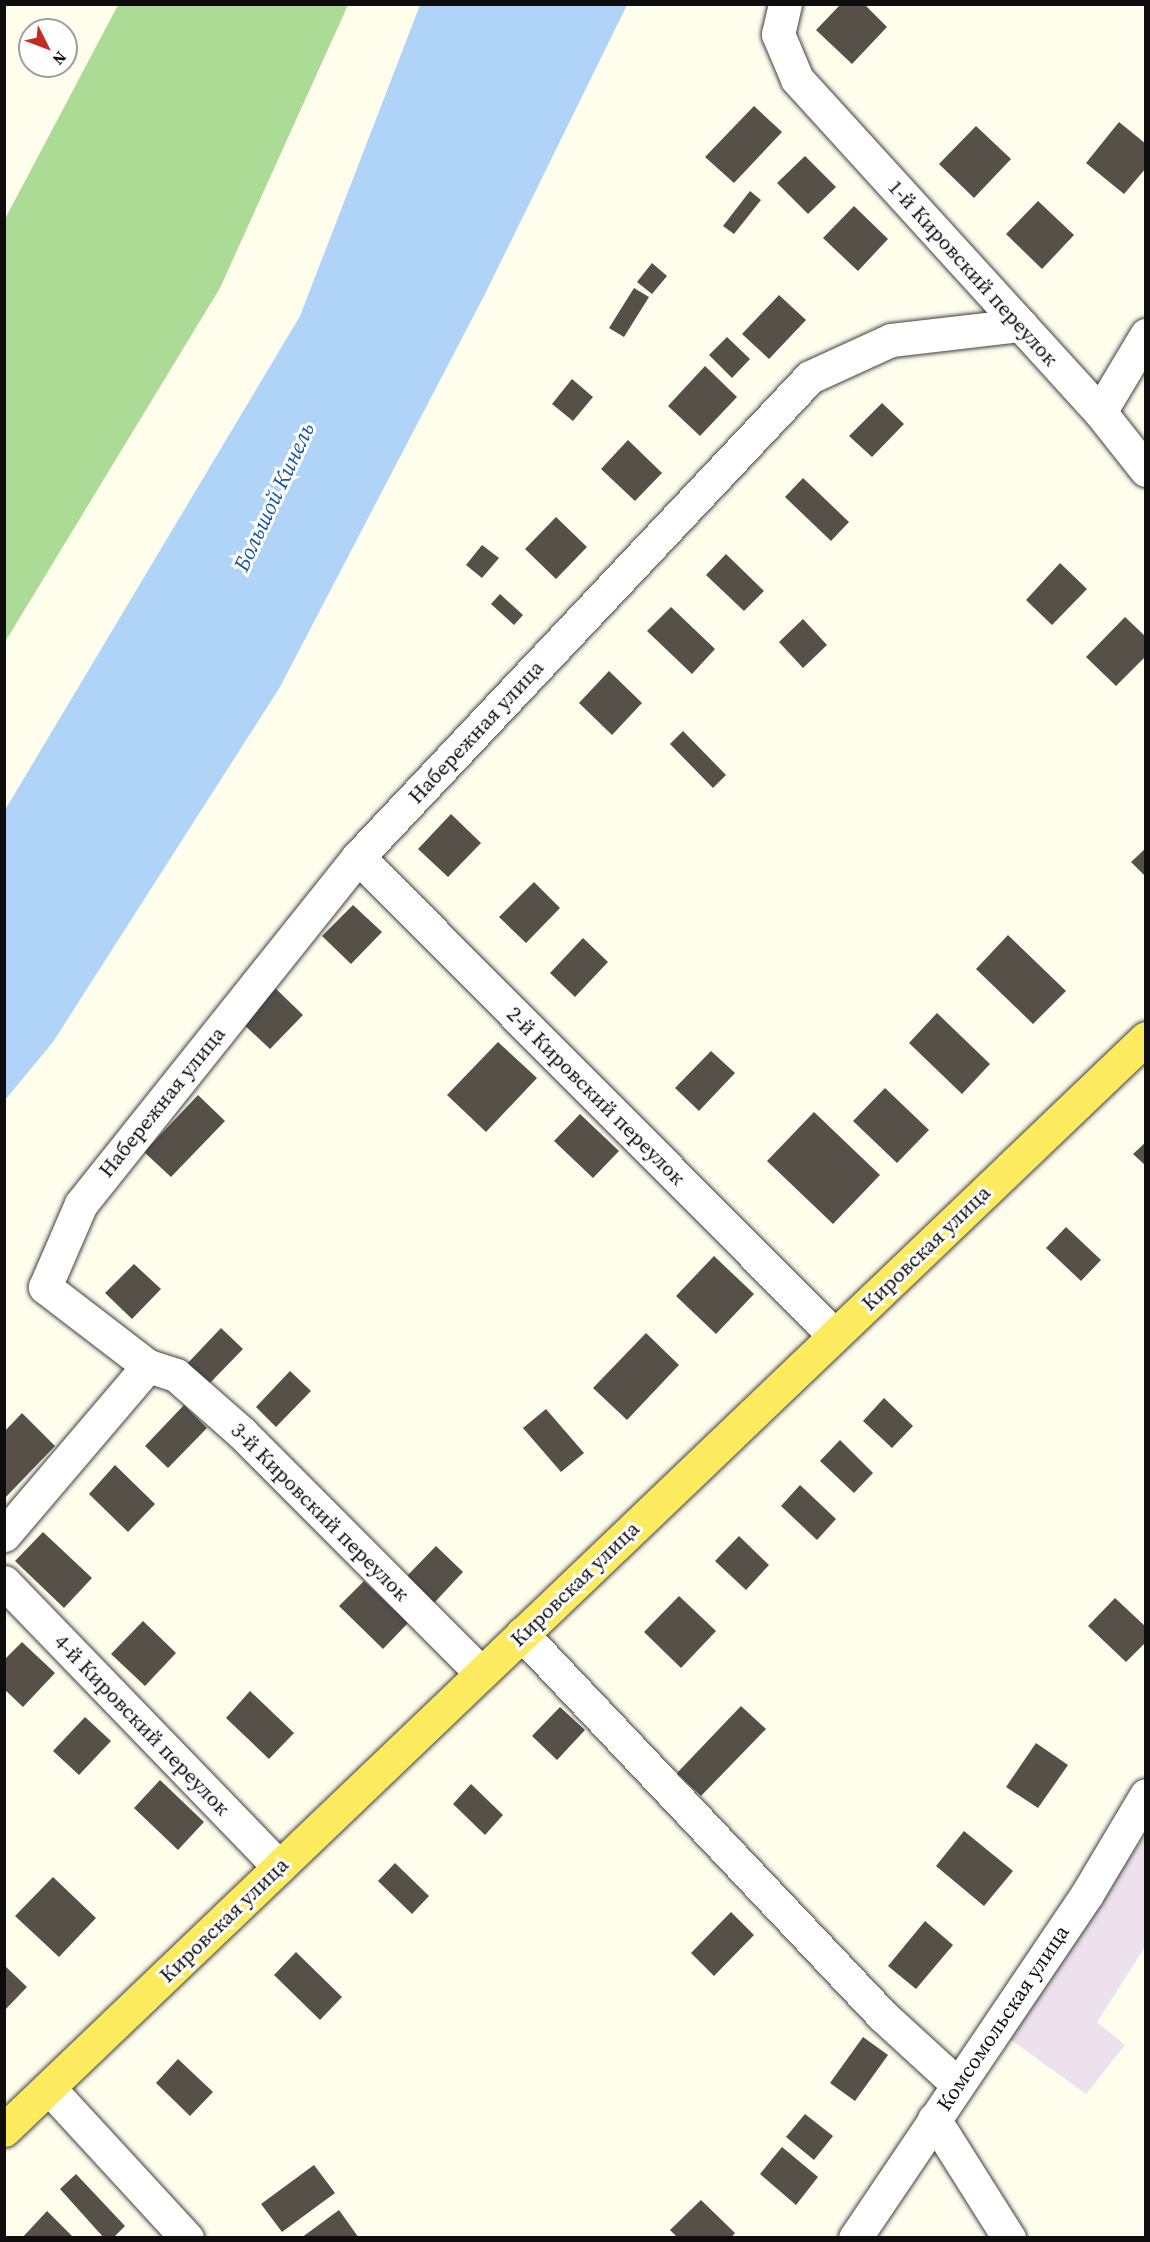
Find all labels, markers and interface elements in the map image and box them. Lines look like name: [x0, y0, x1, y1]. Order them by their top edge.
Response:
north arrow: [18, 18, 78, 78]
text: N: [48, 47, 72, 70]
street label: 1-й Кировский переулок: [883, 175, 1063, 371]
water label: Большой Кинель: [228, 419, 320, 575]
street label: Набережная улица: [403, 655, 549, 809]
street label: 2-й Кировский переулок: [502, 1002, 690, 1190]
street label: Набережная улица: [93, 1022, 231, 1182]
street label: Кировская улица: [856, 1180, 996, 1316]
street label: 3-й Кировский переулок: [226, 1418, 414, 1606]
street label: Кировская улица: [505, 1516, 645, 1652]
street label: 4-й Кировский переулок: [49, 1629, 235, 1821]
street label: Кировская улица: [154, 1852, 294, 1988]
street label: Комсомольская улица: [931, 1920, 1075, 2116]

